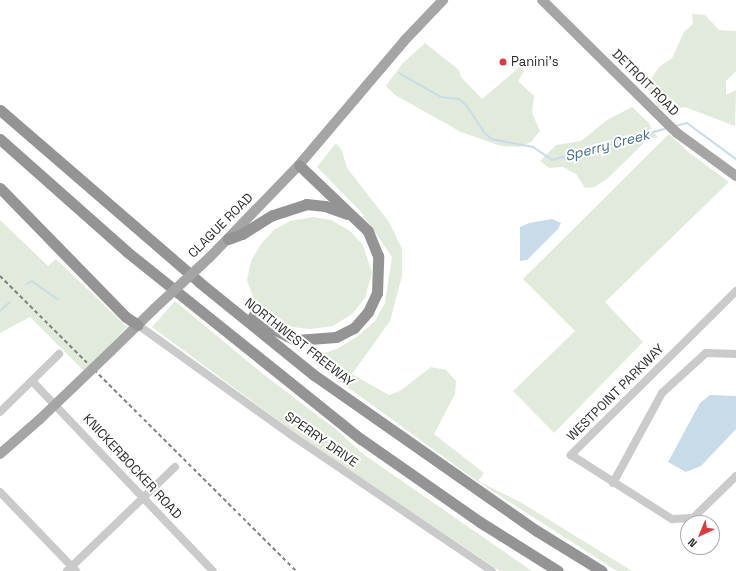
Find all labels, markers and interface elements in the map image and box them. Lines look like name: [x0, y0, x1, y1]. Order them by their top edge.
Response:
street label: DETROIT ROAD: [608, 46, 682, 120]
place label: Panini's: [511, 54, 559, 70]
marker: Panini's: [498, 57, 508, 67]
water label: Sperry Creek: [563, 126, 651, 164]
street label: CLAGUE ROAD: [185, 190, 257, 262]
street label: NORTHWEST FREEWAY: [241, 295, 357, 391]
street label: WESTPOINT PARKWAY: [564, 341, 668, 445]
street label: SPERRY DRIVE: [281, 409, 361, 471]
street label: KNICKERBOCKER ROAD: [79, 411, 185, 523]
north arrow: [680, 515, 720, 555]
text: N: [685, 535, 700, 551]

